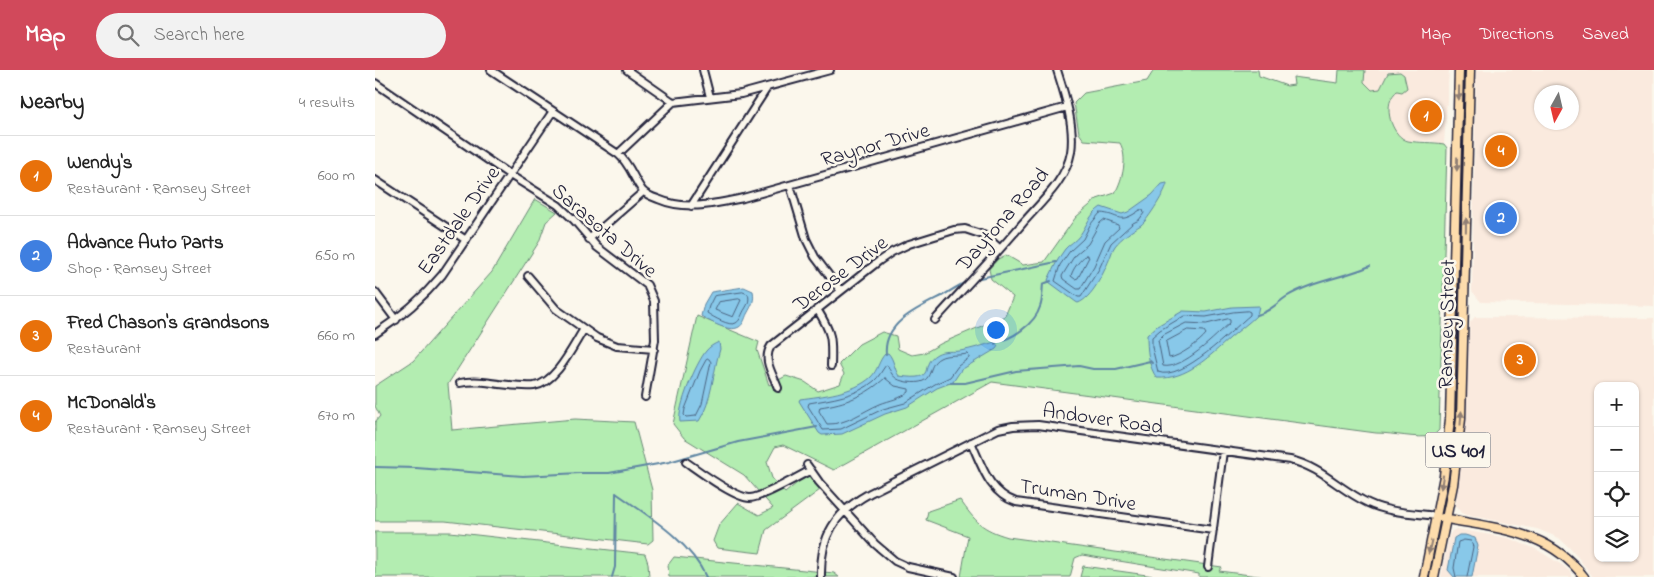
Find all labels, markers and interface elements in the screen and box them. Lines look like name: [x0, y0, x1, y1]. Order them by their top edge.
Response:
search box: [96, 13, 446, 58]
text: Map: [25, 18, 66, 53]
icon: search: [114, 21, 142, 49]
text: Search here: [154, 22, 245, 49]
text: Map: [1421, 22, 1451, 48]
text: Directions: [1479, 22, 1554, 48]
text: Saved: [1582, 22, 1629, 48]
one-way arrow: [1454, 85, 1462, 101]
north arrow: [1534, 85, 1579, 130]
text: Nearby: [20, 88, 84, 118]
text: 4 results: [299, 91, 355, 115]
pin: 1: [1410, 97, 1442, 135]
street label: Raynor Drive: [818, 116, 934, 178]
pin: 4: [1485, 132, 1517, 170]
text: Wendy's: [67, 150, 133, 177]
one-way arrow: [1453, 156, 1461, 172]
street label: Eastdale Drive: [411, 160, 509, 282]
street label: Daytona Road: [949, 162, 1059, 281]
text: 1: [33, 164, 39, 188]
text: 600 m: [318, 164, 355, 188]
text: Restaurant · Ramsey Street: [67, 177, 251, 201]
street label: Sarasota Drive: [544, 177, 664, 286]
pin: 2: [1485, 199, 1517, 237]
one-way arrow: [1463, 217, 1471, 233]
street label: Derose Drive: [787, 229, 895, 321]
text: Advance Auto Parts: [67, 230, 224, 257]
text: 2: [32, 244, 40, 268]
text: 650 m: [315, 244, 355, 268]
text: Shop · Ramsey Street: [67, 257, 212, 281]
street label: Ramsey Street: [1432, 259, 1466, 389]
text: Fred Chason's Grandsons: [67, 310, 269, 337]
your location: [983, 317, 1009, 343]
text: 3: [33, 324, 39, 348]
text: 660 m: [318, 324, 355, 348]
text: Restaurant: [67, 337, 141, 361]
pin: 3: [1504, 341, 1536, 379]
map controls: [1594, 382, 1639, 562]
button: +: [1594, 382, 1639, 427]
text: McDonald's: [67, 390, 156, 417]
street label: Andover Road: [1040, 397, 1165, 443]
text: 4: [33, 404, 39, 428]
text: 670 m: [318, 404, 355, 428]
one-way arrow: [1457, 410, 1465, 426]
text: Restaurant · Ramsey Street: [67, 417, 251, 441]
button: −: [1594, 427, 1639, 472]
road number: US 401: [1425, 432, 1491, 468]
street label: Truman Drive: [1017, 472, 1139, 520]
button: locate: [1594, 472, 1639, 517]
one-way arrow: [1438, 474, 1446, 490]
button: layers: [1594, 517, 1639, 562]
one-way arrow: [1426, 539, 1434, 555]

